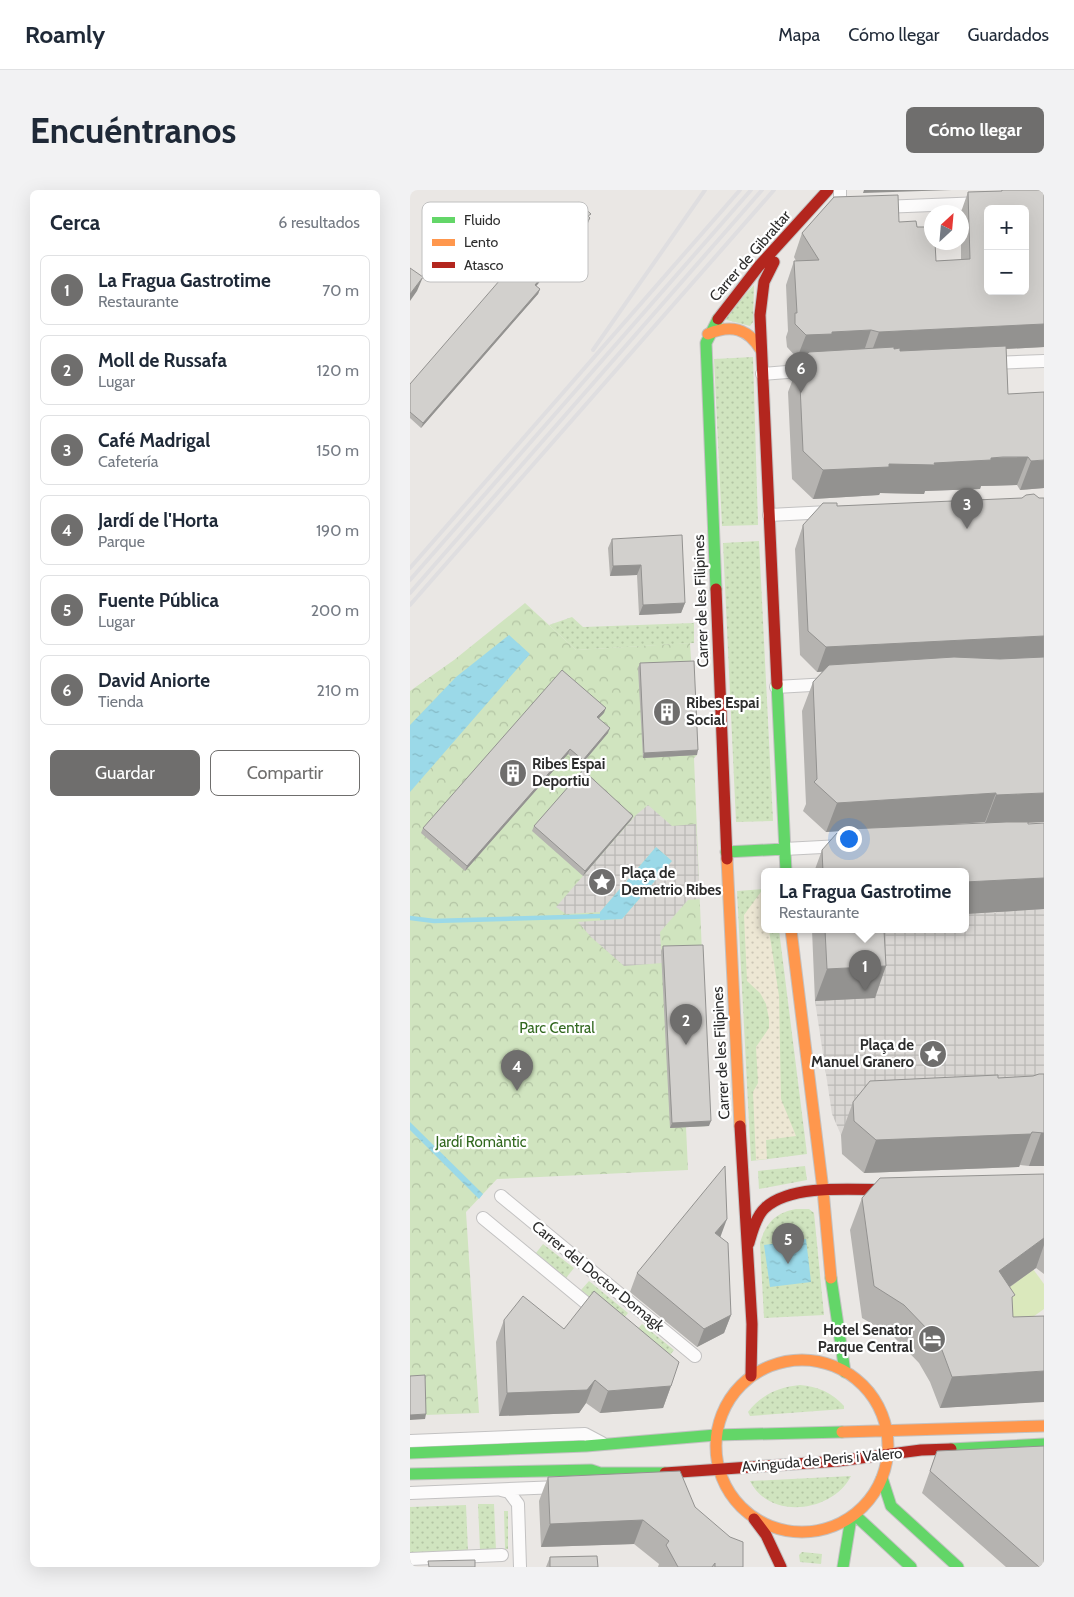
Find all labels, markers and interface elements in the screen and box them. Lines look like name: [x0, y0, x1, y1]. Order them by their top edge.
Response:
text: Roamly: [25, 20, 105, 49]
text: Mapa: [778, 24, 820, 46]
text: Cómo llegar: [848, 24, 940, 46]
text: Guardados: [968, 24, 1049, 46]
button: Cómo llegar: [906, 107, 1044, 153]
text: Encuéntranos: [30, 109, 236, 152]
legend: [422, 202, 588, 282]
north arrow: [924, 205, 969, 250]
map controls: [984, 205, 1029, 295]
button: +: [984, 205, 1029, 250]
street label: Carrer de Gibraltar: [706, 207, 795, 305]
text: Cerca: [50, 210, 100, 235]
text: Fluido: [464, 211, 501, 229]
text: 6 resultados: [278, 213, 360, 232]
text: Lento: [464, 233, 498, 251]
button: −: [984, 250, 1029, 295]
text: Atasco: [464, 256, 504, 274]
text: La Fragua Gastrotime: [98, 269, 271, 292]
text: 1: [64, 281, 70, 300]
text: 70 m: [322, 281, 359, 300]
text: Restaurante: [98, 292, 179, 311]
text: Moll de Russafa: [98, 349, 227, 372]
pin: 6: [785, 352, 817, 393]
text: 2: [63, 361, 71, 380]
text: 120 m: [317, 361, 359, 380]
text: Lugar: [98, 372, 135, 391]
text: Café Madrigal: [98, 429, 210, 452]
text: 3: [63, 441, 71, 460]
text: 150 m: [316, 441, 359, 460]
text: Cafetería: [98, 452, 158, 471]
pin: 3: [951, 488, 983, 529]
text: Jardí de l'Horta: [98, 509, 218, 532]
text: 4: [62, 521, 72, 540]
text: 190 m: [316, 521, 359, 540]
text: Parque: [98, 532, 145, 551]
street label: Carrer de les Filipines: [690, 534, 712, 668]
text: Fuente Pública: [98, 589, 219, 612]
text: 5: [63, 601, 71, 620]
text: 200 m: [311, 601, 359, 620]
text: Lugar: [98, 612, 135, 631]
text: David Aniorte: [98, 669, 210, 692]
text: 6: [63, 681, 72, 700]
text: 210 m: [317, 681, 359, 700]
text: Tienda: [98, 692, 143, 711]
place label: Ribes Espai Social: [686, 694, 759, 729]
building icon: Ribes Espai Social: [652, 697, 682, 727]
button: Guardar: [50, 750, 200, 796]
button: Compartir: [210, 750, 360, 796]
place label: Ribes Espai Deportiu: [532, 755, 605, 790]
building icon: Ribes Espai Deportiu: [498, 758, 528, 788]
your location: [836, 826, 862, 852]
place label: Plaça de Demetrio Ribes: [621, 864, 721, 899]
place icon: Plaça de Demetrio Ribes: [587, 867, 617, 897]
popup: [761, 868, 969, 933]
text: La Fragua Gastrotime: [779, 880, 951, 903]
text: Restaurante: [779, 903, 859, 922]
pin: 1: [849, 950, 881, 991]
street label: Carrer de les Filipines: [709, 986, 733, 1120]
pin: 2: [670, 1004, 702, 1045]
park label: Parc Central: [519, 1019, 595, 1037]
place label: Plaça de Manuel Granero: [811, 1036, 914, 1071]
place icon: Plaça de Manuel Granero: [918, 1039, 948, 1069]
pin: 4: [501, 1050, 533, 1091]
park label: Jardí Romàntic: [435, 1133, 527, 1151]
street label: Carrer del Doctor Domagk: [528, 1217, 668, 1335]
pin: 5: [772, 1223, 804, 1264]
place label: Hotel Senator Parque Central: [818, 1321, 913, 1356]
hotel icon: Hotel Senator Parque Central: [917, 1324, 947, 1354]
street label: Avinguda de Peris i Valero: [741, 1444, 903, 1476]

